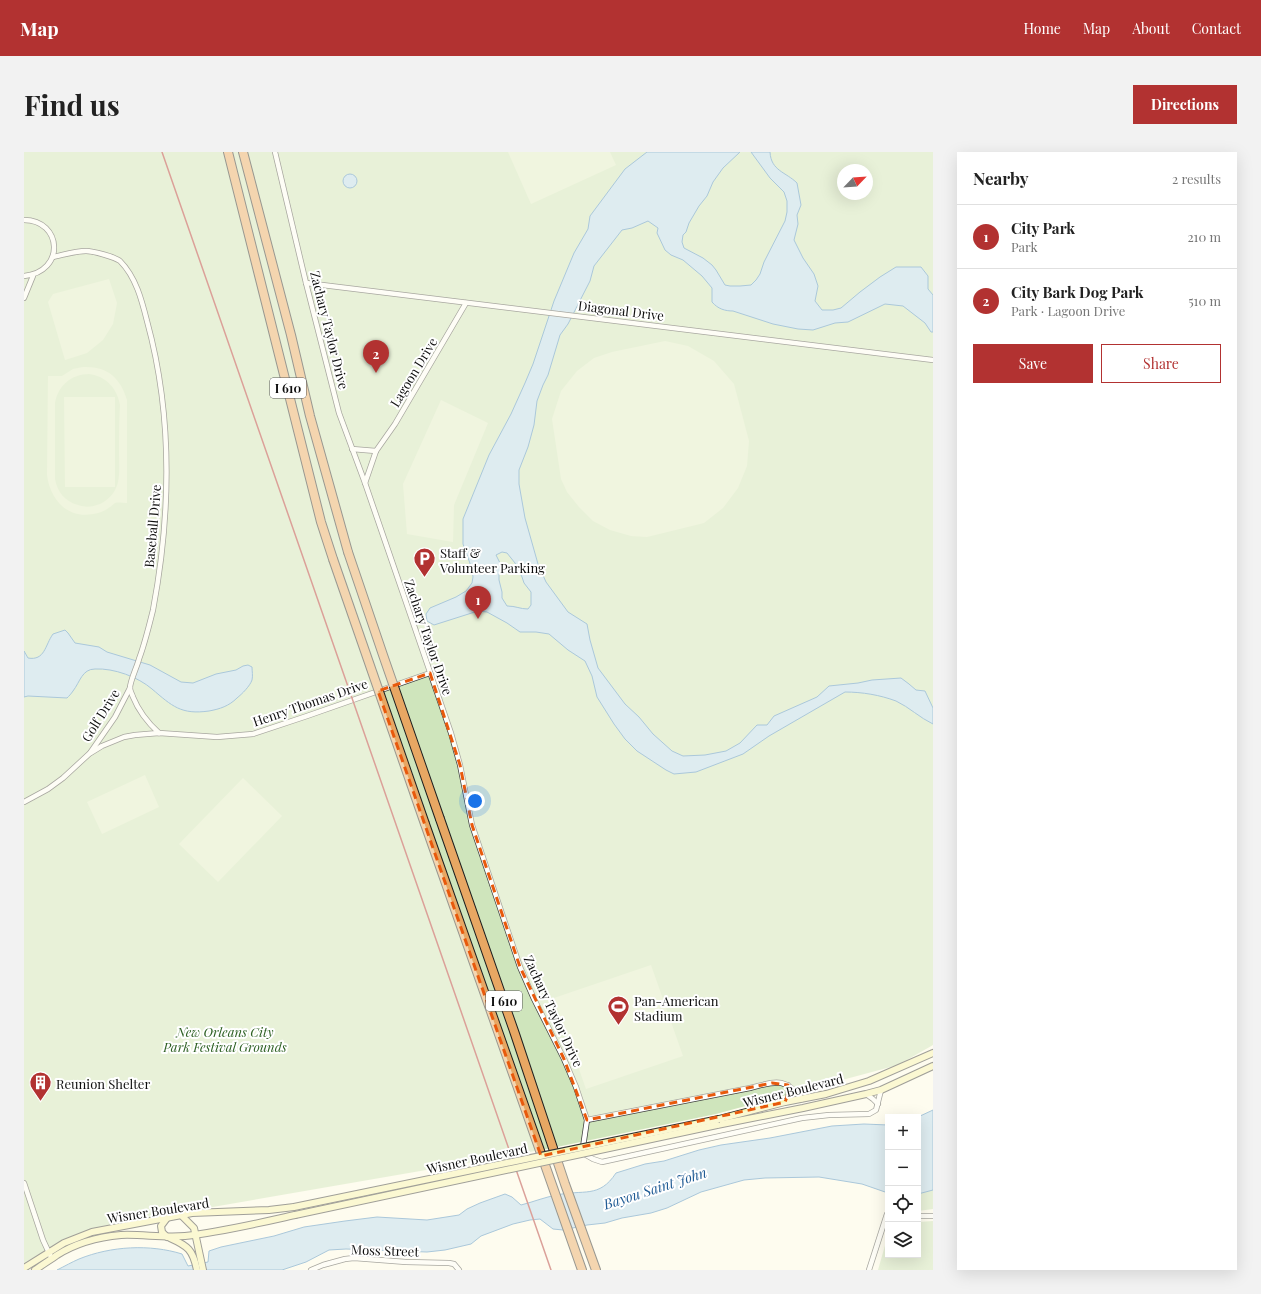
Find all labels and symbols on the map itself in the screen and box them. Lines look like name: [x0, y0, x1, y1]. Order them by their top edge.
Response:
north arrow: [837, 164, 873, 200]
street label: Zachary Taylor Drive: [307, 269, 353, 391]
street label: Diagonal Drive: [577, 296, 665, 324]
street label: Lagoon Drive: [386, 334, 441, 410]
pin: 2: [363, 340, 389, 373]
road number: I 610: [270, 378, 306, 398]
street label: Baseball Drive: [140, 483, 164, 568]
place label: Staff & Volunteer Parking: [439, 544, 545, 576]
parking icon: Staff & Volunteer Parking: [411, 546, 437, 579]
street label: Zachary Taylor Drive: [401, 577, 457, 698]
pin: 1: [465, 586, 491, 619]
street label: Henry Thomas Drive: [250, 674, 370, 730]
street label: Golf Drive: [77, 685, 123, 745]
your location: [465, 791, 485, 811]
street label: Zachary Taylor Drive: [521, 952, 588, 1070]
road number: I 610: [486, 991, 522, 1011]
place label: Pan-American Stadium: [634, 992, 719, 1024]
sports icon: Pan-American Stadium: [605, 994, 631, 1027]
park label: New Orleans City Park Festival Grounds: [162, 1023, 287, 1055]
street label: Wisner Boulevard: [740, 1069, 845, 1111]
building icon: Reunion Shelter: [27, 1070, 53, 1103]
place label: Reunion Shelter: [56, 1075, 150, 1092]
street label: Wisner Boulevard: [424, 1139, 530, 1177]
water label: Bayou Saint John: [600, 1162, 709, 1214]
street label: Wisner Boulevard: [105, 1193, 211, 1227]
street label: Moss Street: [351, 1240, 420, 1260]

